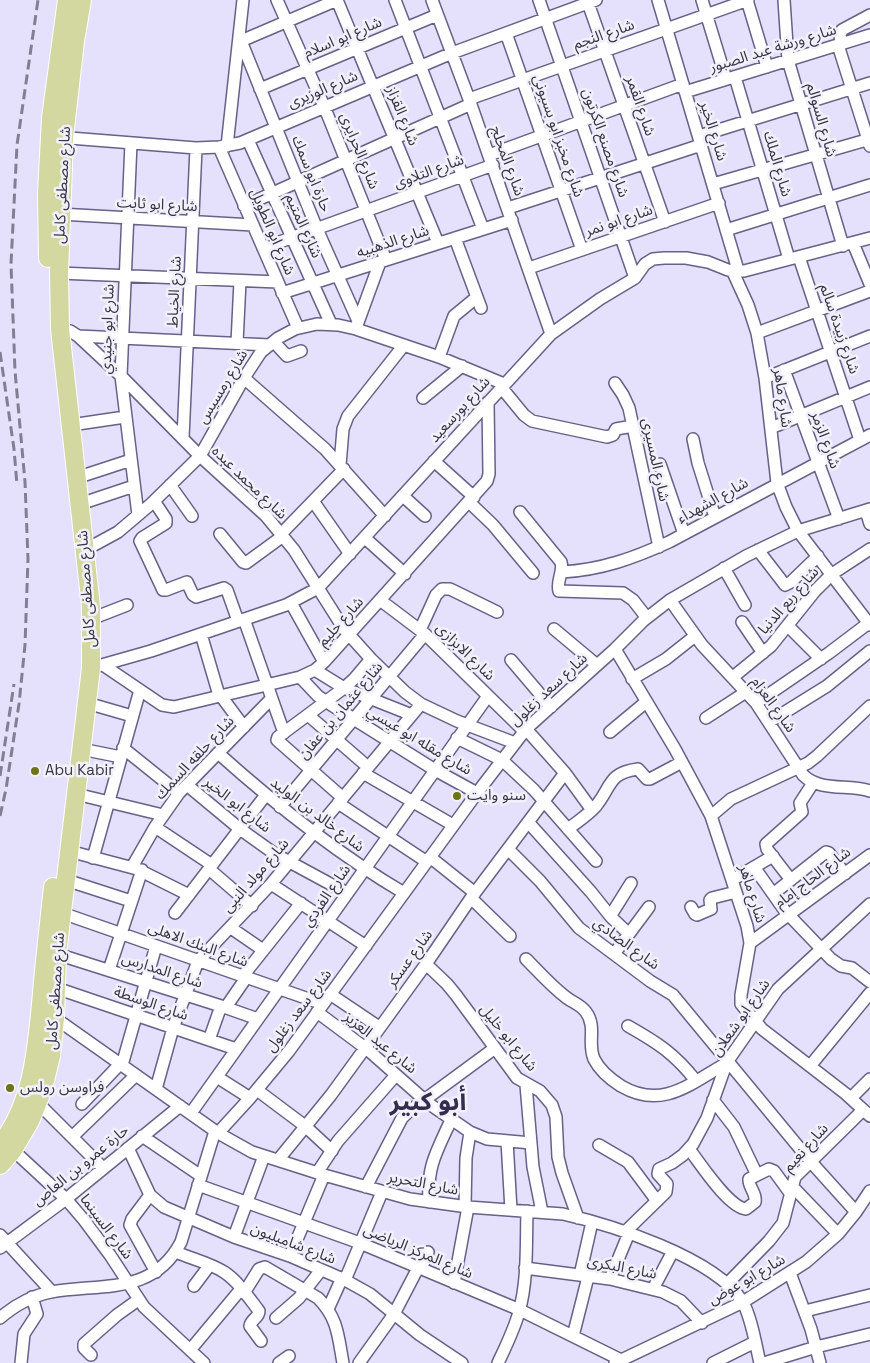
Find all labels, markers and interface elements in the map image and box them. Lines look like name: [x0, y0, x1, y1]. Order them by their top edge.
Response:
street label: شارع ابو اسلام: [301, 13, 385, 63]
street label: شارع النجم: [571, 16, 637, 54]
street label: شارع ورشة عبد الصبور: [707, 21, 839, 77]
street label: شارع الوزيرى: [285, 67, 361, 113]
street label: شارع مخبز ابو بسيوني: [529, 72, 587, 200]
street label: شارع القمر: [621, 73, 659, 139]
street label: شارع السوالم: [802, 81, 840, 159]
street label: شارع القزاز: [382, 84, 422, 148]
street label: شارع مصنع الكرتون: [578, 86, 632, 200]
street label: شارع الخير: [695, 99, 731, 163]
street label: شارع الحرايري: [335, 110, 383, 192]
street label: شارع المحلج: [486, 124, 528, 198]
street label: شارع مصطفى كامل: [51, 126, 75, 244]
street label: شارع الملك: [759, 129, 795, 199]
street label: حارة ابو سمك: [288, 133, 334, 215]
street label: شارع التلاوى: [392, 151, 466, 193]
street label: شارع ابو الطويل: [246, 186, 298, 278]
street label: شارع المتيم: [281, 191, 325, 261]
street label: شارع ابو ثابت: [116, 194, 198, 216]
street label: شارع ابو نمر: [583, 201, 655, 241]
street label: شارع الذهبيه: [354, 222, 432, 262]
street label: شارع الخياط: [164, 256, 186, 328]
street label: شارع زبيدة سالم: [815, 282, 863, 376]
street label: شارع ابو جنيدي: [97, 283, 119, 375]
street label: شارع رمسيس: [194, 347, 252, 427]
street label: شارع ماهر: [769, 367, 795, 429]
street label: شارع بورسعيد: [426, 373, 494, 447]
street label: شارع الزمر: [806, 409, 844, 471]
street label: شارع المسيرى: [637, 417, 673, 503]
street label: شارع محمد عبده: [208, 443, 290, 523]
street label: شارع الشهداء: [674, 474, 752, 528]
street label: شارع مصطفى كامل: [74, 530, 100, 648]
street label: شارع ربع الدنيا: [755, 564, 823, 638]
street label: شارع حليم: [314, 594, 368, 650]
street label: شارع الابزازى: [432, 619, 498, 685]
street label: شارع سعد زغلول: [507, 650, 591, 730]
street label: شارع عثمان بن عفان: [295, 659, 387, 763]
street label: شارع العزام: [747, 674, 799, 736]
street label: شارع مقله ابو عيسي: [363, 703, 475, 779]
street label: شارع حلقه السمك: [152, 712, 238, 804]
place label: Abu Kabir: [45, 762, 114, 780]
marker: Abu Kabir: [29, 765, 41, 777]
street label: شارع ابو الخير: [200, 773, 274, 837]
street label: شارع خالد بن الوليد: [267, 774, 367, 856]
place label: سنو وايت: [467, 787, 526, 805]
marker: سنو وايت: [451, 790, 463, 802]
street label: شارع مولد النبى: [219, 835, 293, 917]
street label: شارع الحاج إمام: [771, 843, 855, 913]
street label: شارع الفردي: [299, 861, 355, 931]
street label: شارع ماهر: [735, 863, 769, 925]
street label: شارع الصادي: [589, 914, 663, 974]
street label: شارع البنك الاهلى: [146, 919, 250, 971]
street label: شارع عسكر: [383, 927, 437, 991]
street label: شارع مصطفى كامل: [43, 932, 69, 1050]
street label: شارع المدارس: [119, 949, 205, 993]
street label: شارع سعد زغلول: [262, 966, 336, 1056]
street label: شارع ابو شعلان: [708, 976, 774, 1060]
street label: شارع الوسطة: [112, 983, 190, 1025]
street label: شارع ابو خليل: [475, 1001, 541, 1075]
street label: شارع عبد العزيز: [340, 1008, 420, 1078]
place label: فراوسن رولس: [20, 1079, 104, 1097]
marker: فراوسن رولس: [4, 1082, 16, 1094]
district label: أبو كبير: [390, 1088, 466, 1118]
street label: شارع نعيم: [780, 1120, 832, 1176]
street label: حارة عمرو بن العاص: [29, 1122, 133, 1210]
street label: شارع التحرير: [386, 1168, 460, 1200]
street label: شارع السينما: [76, 1191, 136, 1263]
street label: شارع شامبليون: [248, 1220, 338, 1268]
street label: شارع المركز الرياضى: [361, 1221, 475, 1283]
street label: شارع ابو عوض: [705, 1251, 789, 1309]
street label: شارع البكرى: [586, 1252, 658, 1284]

